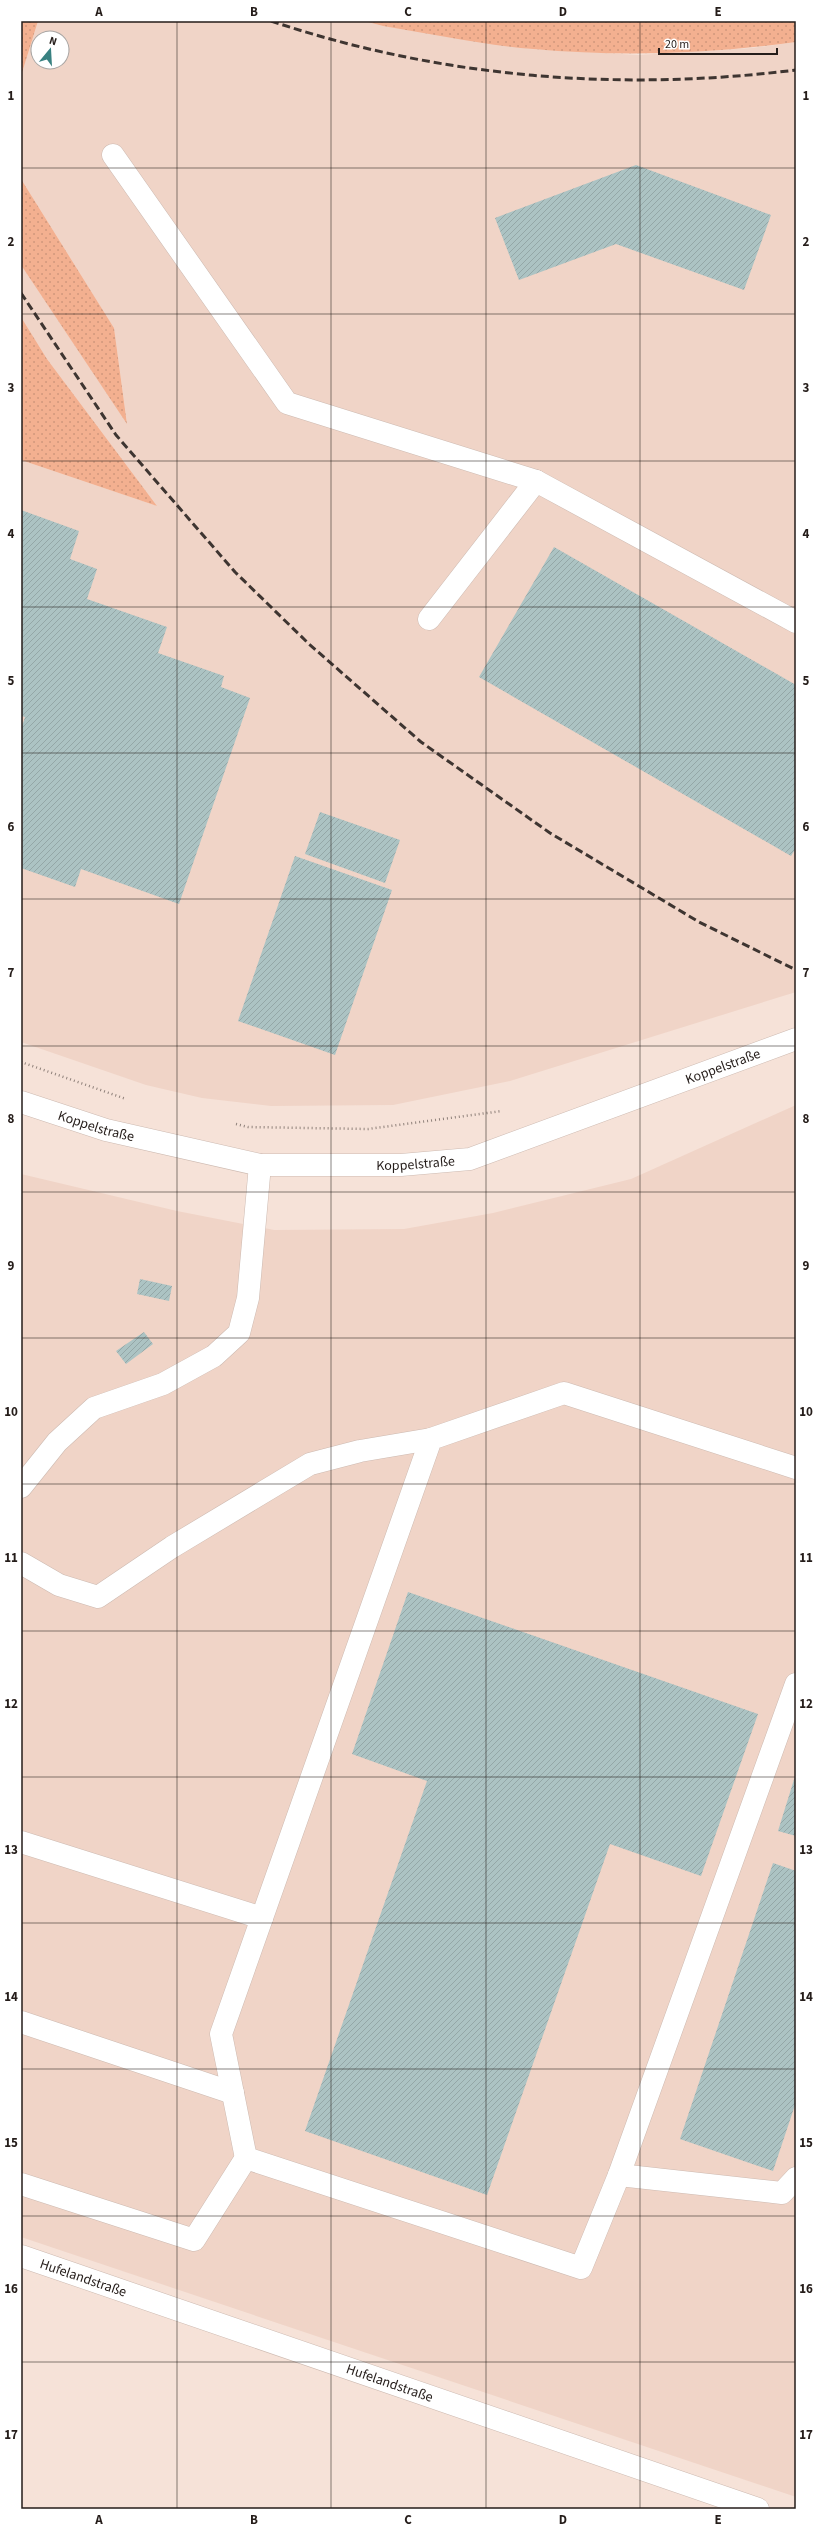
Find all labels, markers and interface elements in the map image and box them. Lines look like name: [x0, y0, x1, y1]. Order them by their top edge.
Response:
text: A: [94, 3, 103, 21]
text: B: [250, 3, 258, 21]
text: C: [404, 3, 412, 21]
text: D: [559, 3, 567, 21]
text: E: [714, 3, 722, 21]
north arrow: [30, 30, 70, 70]
scale bar: [659, 30, 777, 56]
text: N: [47, 33, 59, 49]
text: 20 m: [665, 36, 689, 53]
text: 1: [8, 87, 15, 105]
text: 1: [803, 87, 810, 105]
text: 2: [8, 233, 15, 251]
text: 2: [803, 233, 810, 251]
text: 3: [8, 379, 15, 397]
text: 3: [803, 379, 810, 397]
text: 4: [8, 525, 15, 543]
text: 4: [803, 525, 810, 543]
text: 5: [8, 672, 15, 690]
text: 5: [803, 672, 810, 690]
text: 6: [8, 818, 15, 836]
text: 6: [803, 818, 810, 836]
text: 7: [8, 964, 15, 982]
text: 7: [803, 964, 810, 982]
street label: Koppelstraße: [683, 1044, 763, 1090]
street label: Koppelstraße: [55, 1106, 136, 1147]
text: 8: [8, 1110, 15, 1128]
text: 8: [803, 1110, 810, 1128]
street label: Koppelstraße: [376, 1151, 456, 1176]
text: 9: [8, 1257, 15, 1275]
text: 9: [803, 1257, 810, 1275]
text: 10: [4, 1403, 18, 1421]
text: 10: [799, 1403, 813, 1421]
text: 11: [4, 1549, 18, 1567]
text: 11: [799, 1549, 813, 1567]
text: 12: [4, 1695, 18, 1713]
text: 12: [799, 1695, 813, 1713]
text: 13: [4, 1841, 18, 1859]
text: 13: [799, 1841, 813, 1859]
text: 14: [4, 1988, 18, 2006]
text: 14: [799, 1988, 813, 2006]
text: 15: [4, 2134, 18, 2152]
text: 15: [799, 2134, 813, 2152]
street label: Hufelandstraße: [37, 2254, 129, 2303]
text: 16: [4, 2280, 18, 2298]
text: 16: [799, 2280, 813, 2298]
street label: Hufelandstraße: [343, 2359, 436, 2408]
text: 17: [4, 2426, 18, 2444]
text: 17: [799, 2426, 813, 2444]
text: A: [94, 2511, 103, 2529]
text: B: [250, 2511, 258, 2529]
text: C: [404, 2511, 412, 2529]
text: D: [559, 2511, 567, 2529]
text: E: [714, 2511, 722, 2529]

